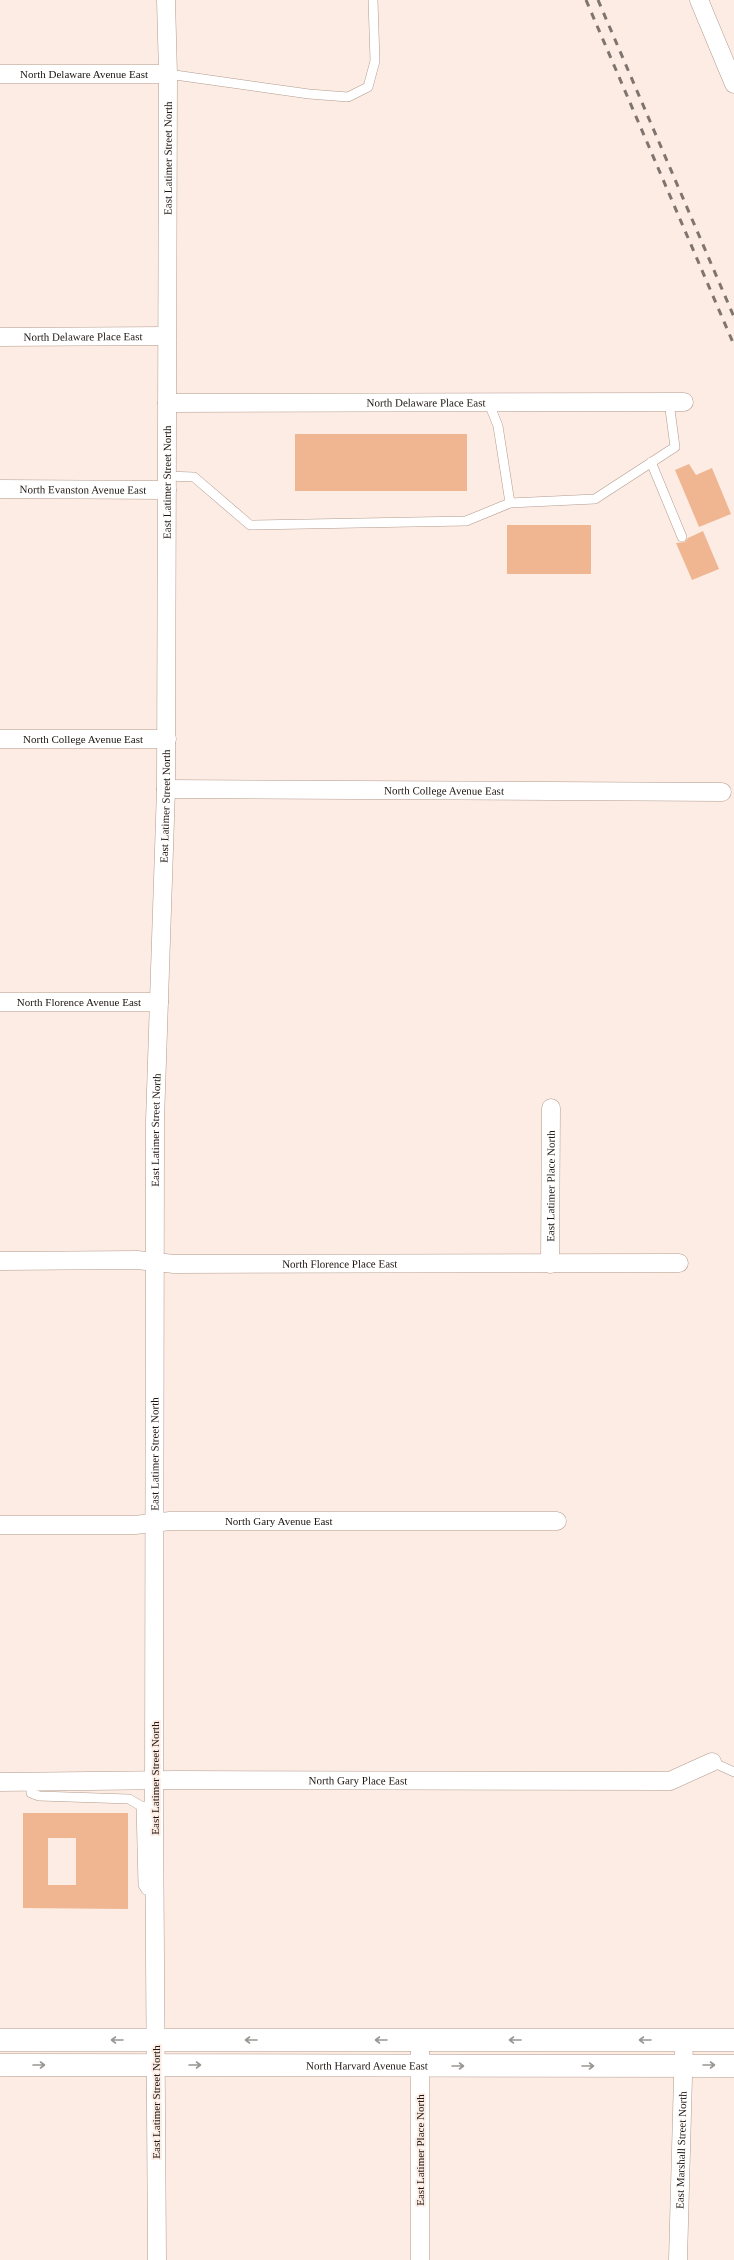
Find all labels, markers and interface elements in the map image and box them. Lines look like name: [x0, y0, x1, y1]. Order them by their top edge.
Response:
street label: North Delaware Avenue East: [20, 68, 148, 80]
street label: East Latimer Street North: [162, 101, 174, 215]
street label: North Delaware Place East: [23, 330, 143, 343]
street label: North Delaware Place East: [367, 396, 485, 409]
street label: East Latimer Street North: [161, 425, 173, 539]
street label: North Evanston Avenue East: [20, 483, 146, 496]
street label: North College Avenue East: [23, 733, 143, 745]
street label: East Latimer Street North: [158, 749, 172, 863]
street label: North College Avenue East: [384, 784, 504, 797]
street label: North Florence Avenue East: [17, 996, 141, 1008]
street label: East Latimer Street North: [149, 1073, 163, 1187]
street label: East Latimer Place North: [544, 1130, 557, 1242]
street label: North Florence Place East: [282, 1258, 397, 1270]
street label: East Latimer Street North: [148, 1397, 161, 1511]
street label: North Gary Avenue East: [225, 1515, 333, 1527]
street label: East Latimer Street North: [149, 1721, 161, 1835]
street label: North Gary Place East: [309, 1774, 407, 1786]
one-way arrow: [111, 2036, 124, 2044]
one-way arrow: [245, 2036, 258, 2044]
one-way arrow: [375, 2036, 388, 2044]
one-way arrow: [509, 2036, 522, 2044]
one-way arrow: [639, 2036, 652, 2044]
street label: East Latimer Street North: [150, 2045, 162, 2159]
street label: North Harvard Avenue East: [306, 2059, 428, 2072]
one-way arrow: [32, 2061, 45, 2069]
one-way arrow: [188, 2061, 201, 2069]
one-way arrow: [451, 2062, 464, 2070]
one-way arrow: [581, 2062, 594, 2070]
one-way arrow: [702, 2062, 715, 2069]
street label: East Marshall Street North: [673, 2091, 689, 2209]
street label: East Latimer Place North: [414, 2094, 426, 2206]

